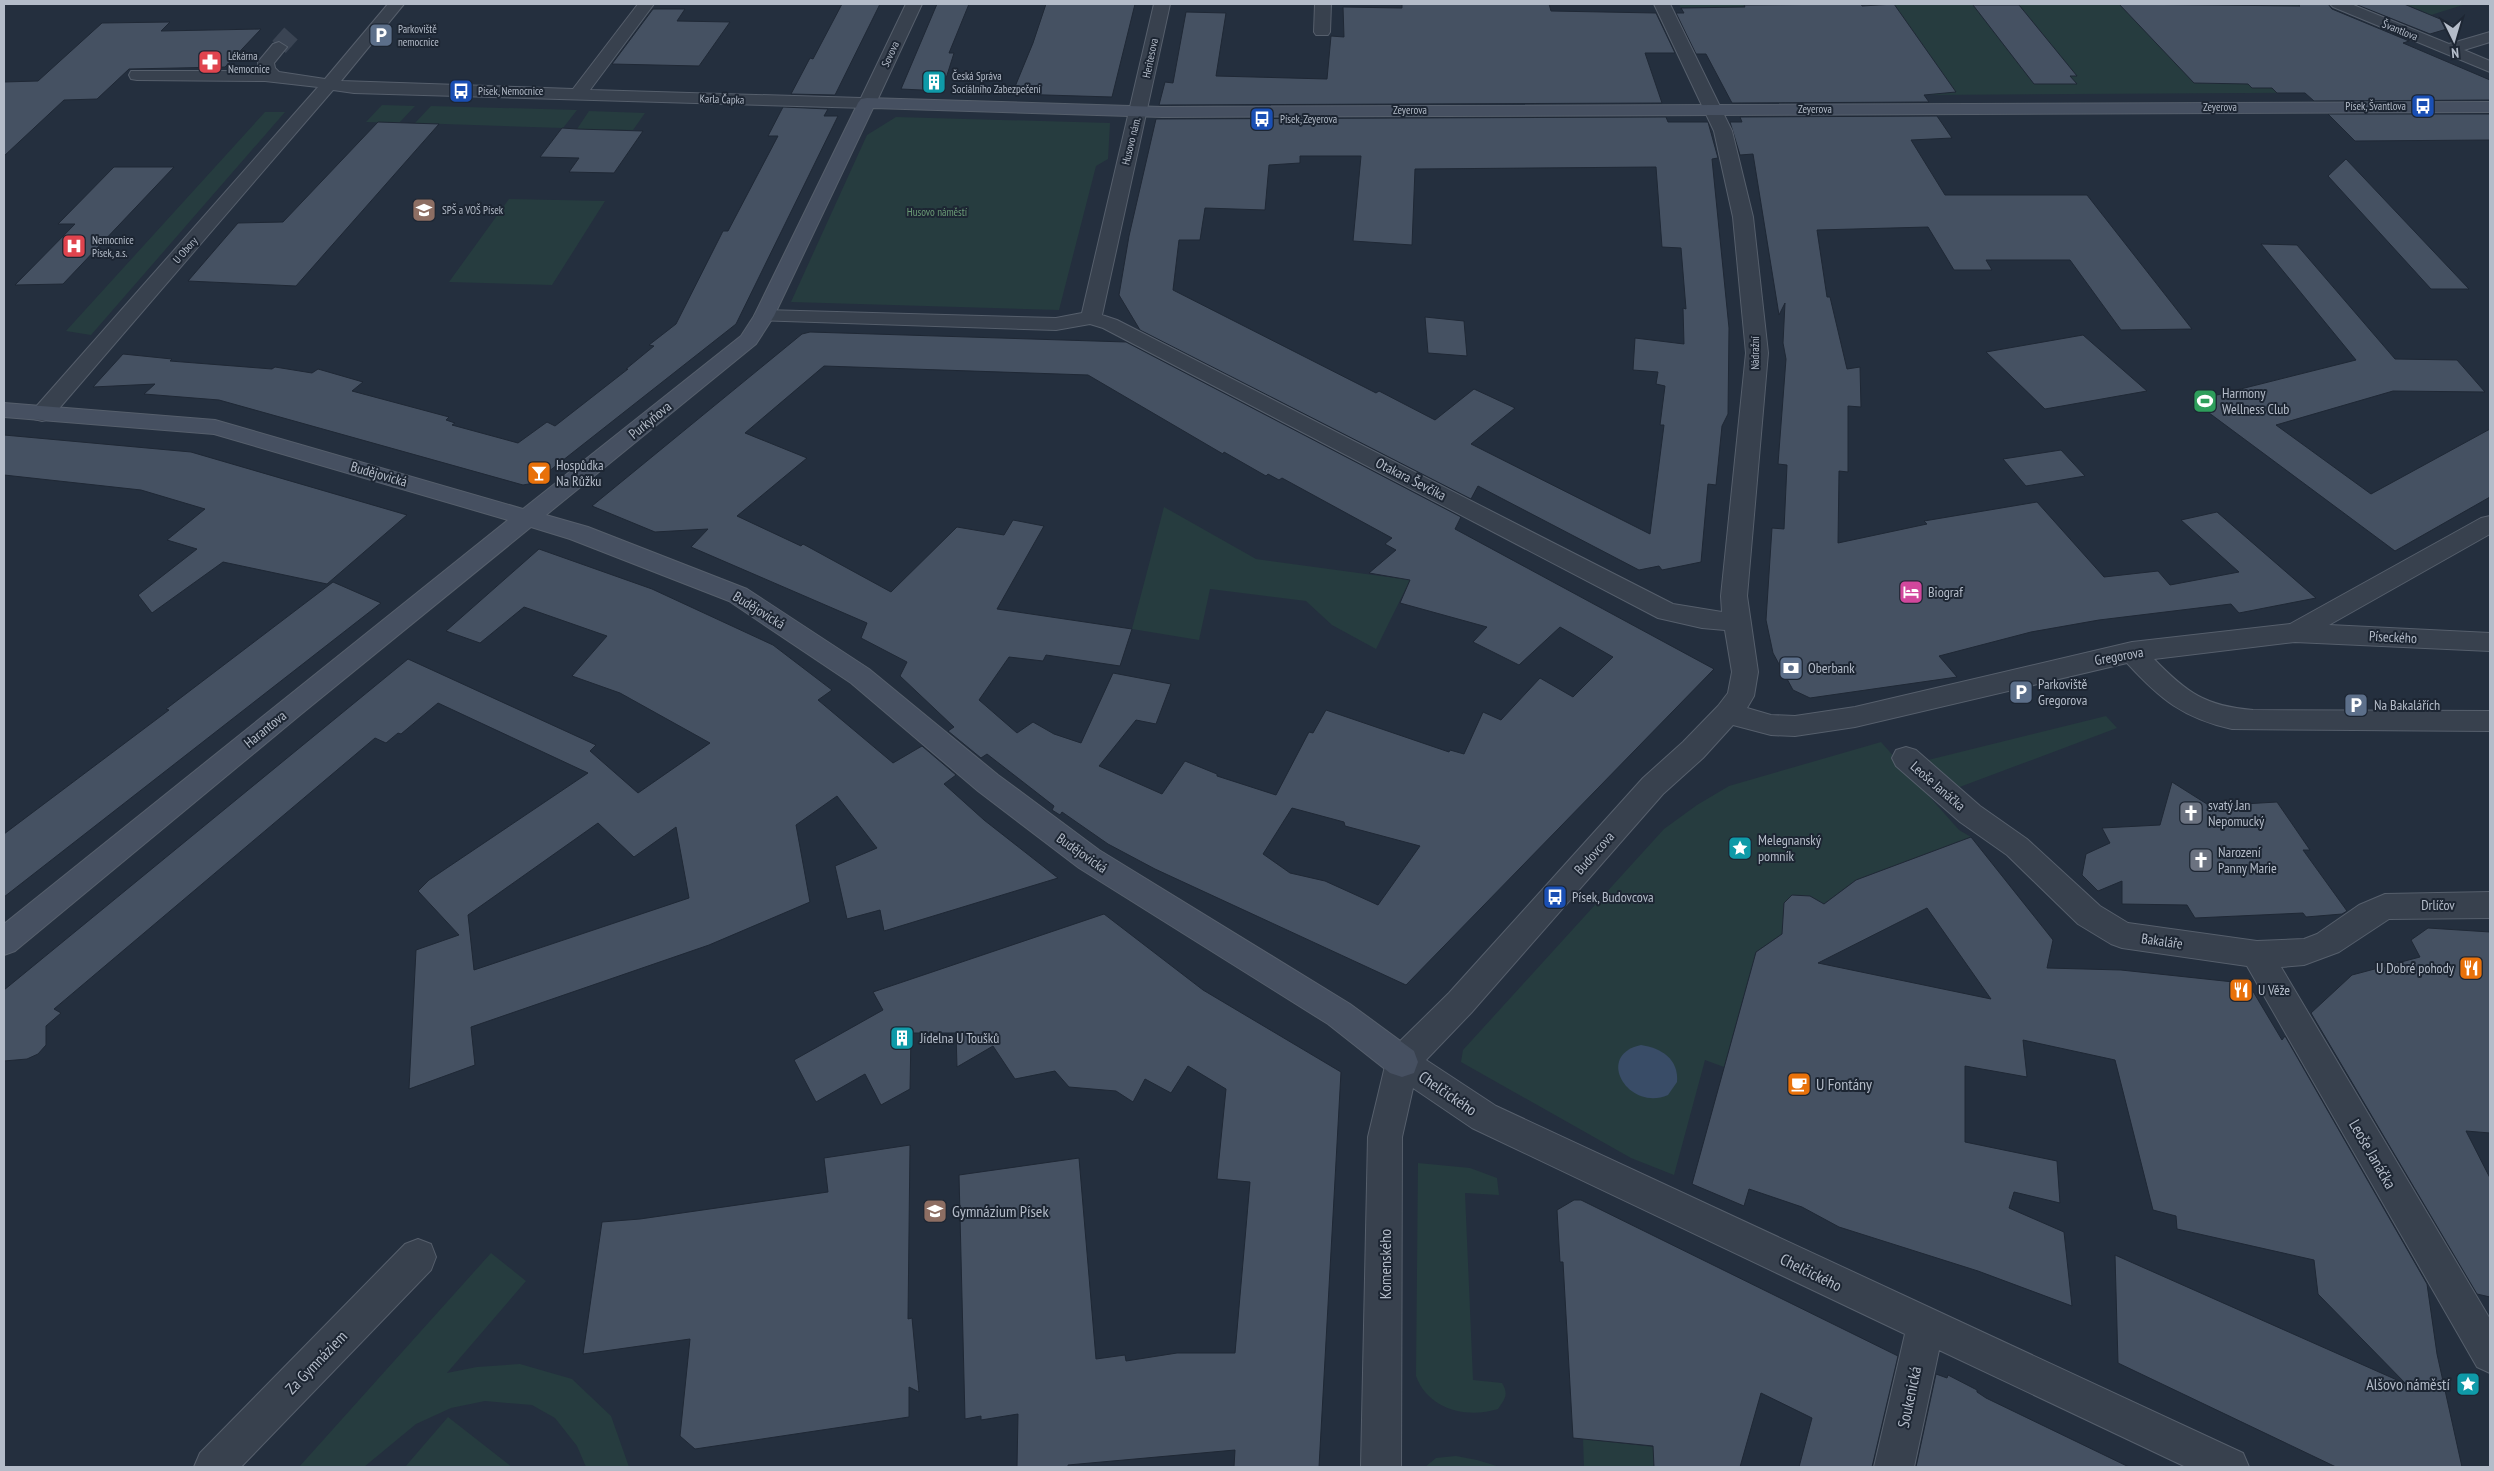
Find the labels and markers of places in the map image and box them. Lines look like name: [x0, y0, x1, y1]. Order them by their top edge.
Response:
parking icon: Parkoviště nemocnice: [368, 22, 394, 48]
place label: Parkoviště nemocnice: [398, 22, 439, 49]
pharmacy icon: Lékárna Nemocnice: [197, 49, 223, 75]
place label: Lékárna Nemocnice: [228, 49, 270, 76]
building icon: Česká Správa Sociálního Zabezpečení: [921, 69, 947, 95]
place label: Česká Správa Sociálního Zabezpečení: [952, 69, 1041, 96]
bus stop icon: Písek, Nemocnice: [448, 78, 474, 104]
place label: Písek, Nemocnice: [478, 84, 544, 98]
bus stop icon: Písek, Švantlova: [2410, 93, 2436, 119]
place label: Písek, Švantlova: [2345, 99, 2406, 113]
bus stop icon: Písek, Zeyerova: [1249, 106, 1275, 132]
place label: Písek, Zeyerova: [1280, 112, 1337, 126]
school or university icon: SPŠ a VOŠ Písek: [411, 197, 437, 223]
place label: SPŠ a VOŠ Písek: [442, 203, 504, 217]
hospital icon: Nemocnice Písek, a.s.: [61, 233, 87, 259]
place label: Nemocnice Písek, a.s.: [92, 233, 134, 260]
place label: Harmony Wellness Club: [2222, 384, 2289, 418]
sports icon: Harmony Wellness Club: [2192, 388, 2218, 414]
place label: Hospůdka Na Růžku: [556, 456, 604, 490]
bar icon: Hospůdka Na Růžku: [526, 460, 552, 486]
hotel icon: Biograf: [1898, 579, 1924, 605]
place label: Biograf: [1928, 583, 1963, 601]
bank icon: Oberbank: [1778, 655, 1804, 681]
place label: Oberbank: [1808, 659, 1855, 677]
place label: Parkoviště Gregorova: [2038, 675, 2088, 709]
parking icon: Parkoviště Gregorova: [2008, 679, 2034, 705]
parking icon: Na Bakalářích: [2343, 692, 2369, 718]
place label: Na Bakalářích: [2374, 696, 2440, 714]
place label: svatý Jan Nepomucký: [2208, 796, 2265, 830]
church icon: svatý Jan Nepomucký: [2178, 800, 2204, 826]
place label: Melegnanský pomník: [1758, 831, 1822, 865]
place icon: Melegnanský pomník: [1727, 835, 1753, 861]
place label: Narození Panny Marie: [2218, 843, 2277, 877]
church icon: Narození Panny Marie: [2188, 847, 2214, 873]
bus stop icon: Písek, Budovcova: [1542, 884, 1568, 910]
place label: Písek, Budovcova: [1572, 888, 1654, 906]
restaurant icon: U Dobré pohody: [2458, 955, 2484, 981]
place label: U Dobré pohody: [2376, 959, 2455, 977]
restaurant icon: U Věže: [2228, 977, 2254, 1003]
place label: U Věže: [2258, 981, 2290, 999]
building icon: Jídelna U Toušků: [889, 1025, 915, 1051]
place label: Jídelna U Toušků: [919, 1029, 999, 1047]
cafe icon: U Fontány: [1786, 1071, 1812, 1097]
place label: U Fontány: [1816, 1074, 1872, 1094]
school or university icon: Gymnázium Písek: [922, 1198, 948, 1224]
place label: Gymnázium Písek: [952, 1201, 1049, 1221]
place icon: Alšovo náměstí: [2455, 1371, 2481, 1397]
place label: Alšovo náměstí: [2366, 1374, 2451, 1394]

